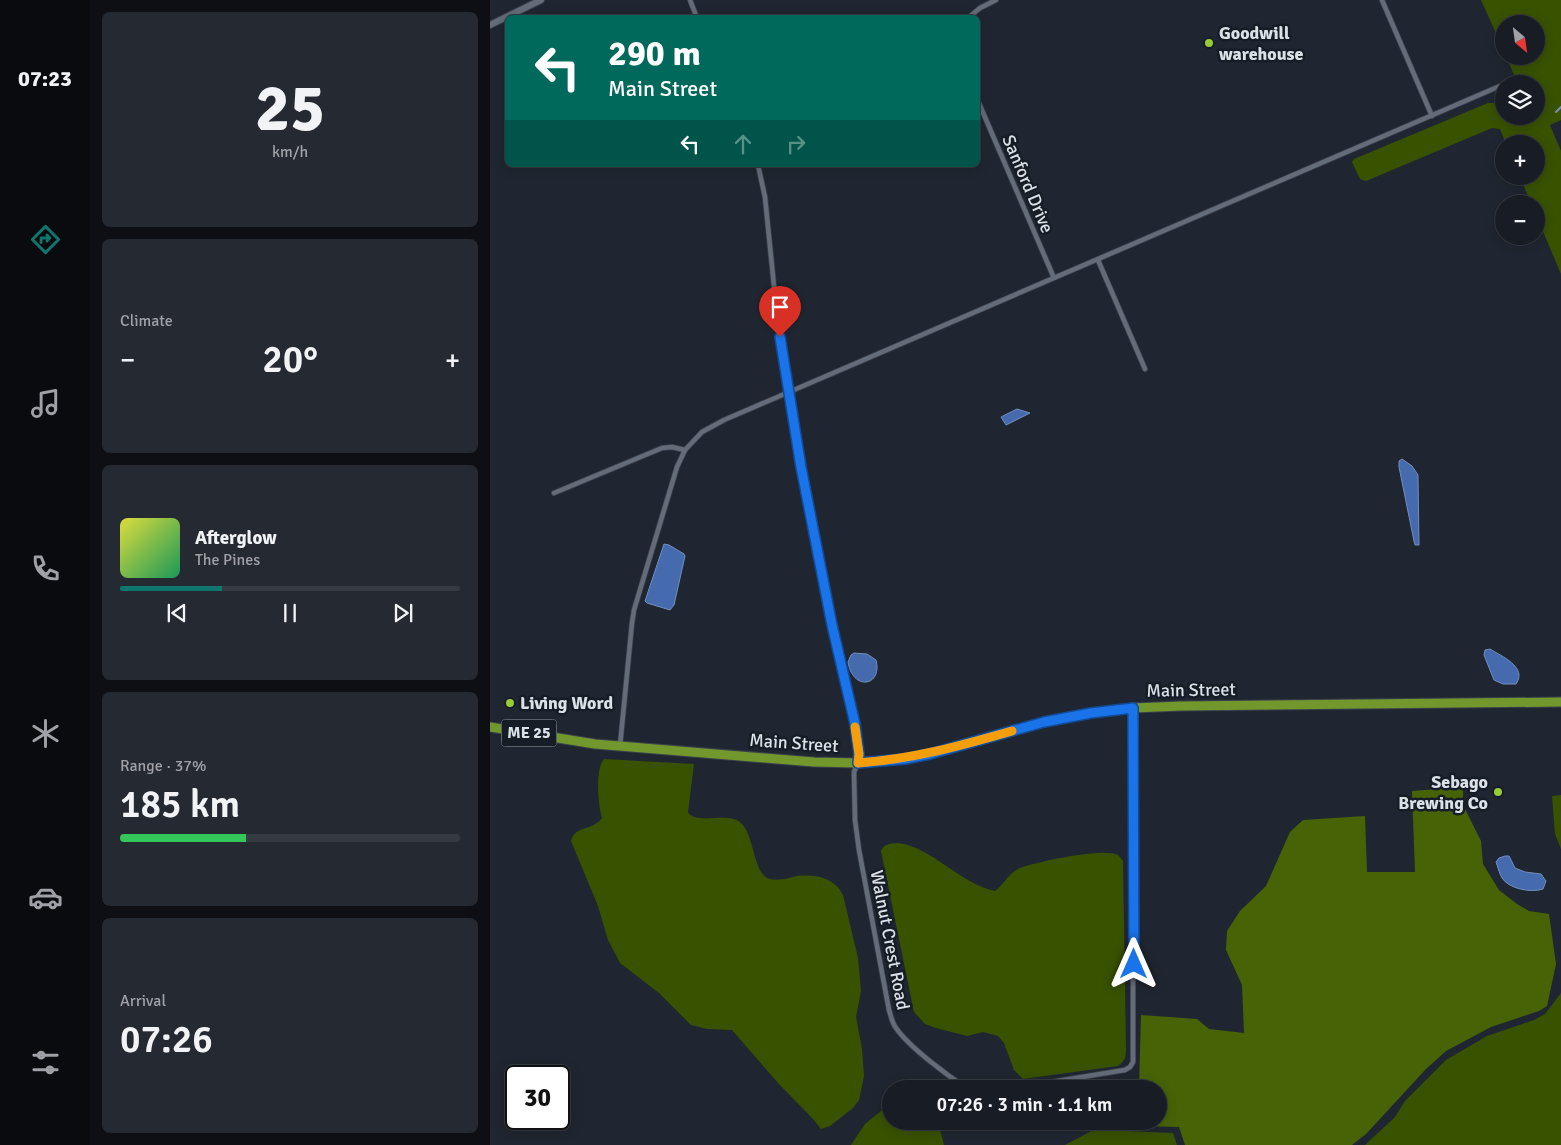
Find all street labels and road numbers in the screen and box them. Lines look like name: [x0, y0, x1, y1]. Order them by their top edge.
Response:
street label: Sanford Drive: [997, 132, 1059, 236]
street label: Main Street: [1146, 678, 1236, 702]
road number: ME 25: [502, 720, 556, 746]
street label: Main Street: [749, 729, 839, 757]
street label: Walnut Crest Road: [866, 868, 914, 1012]

